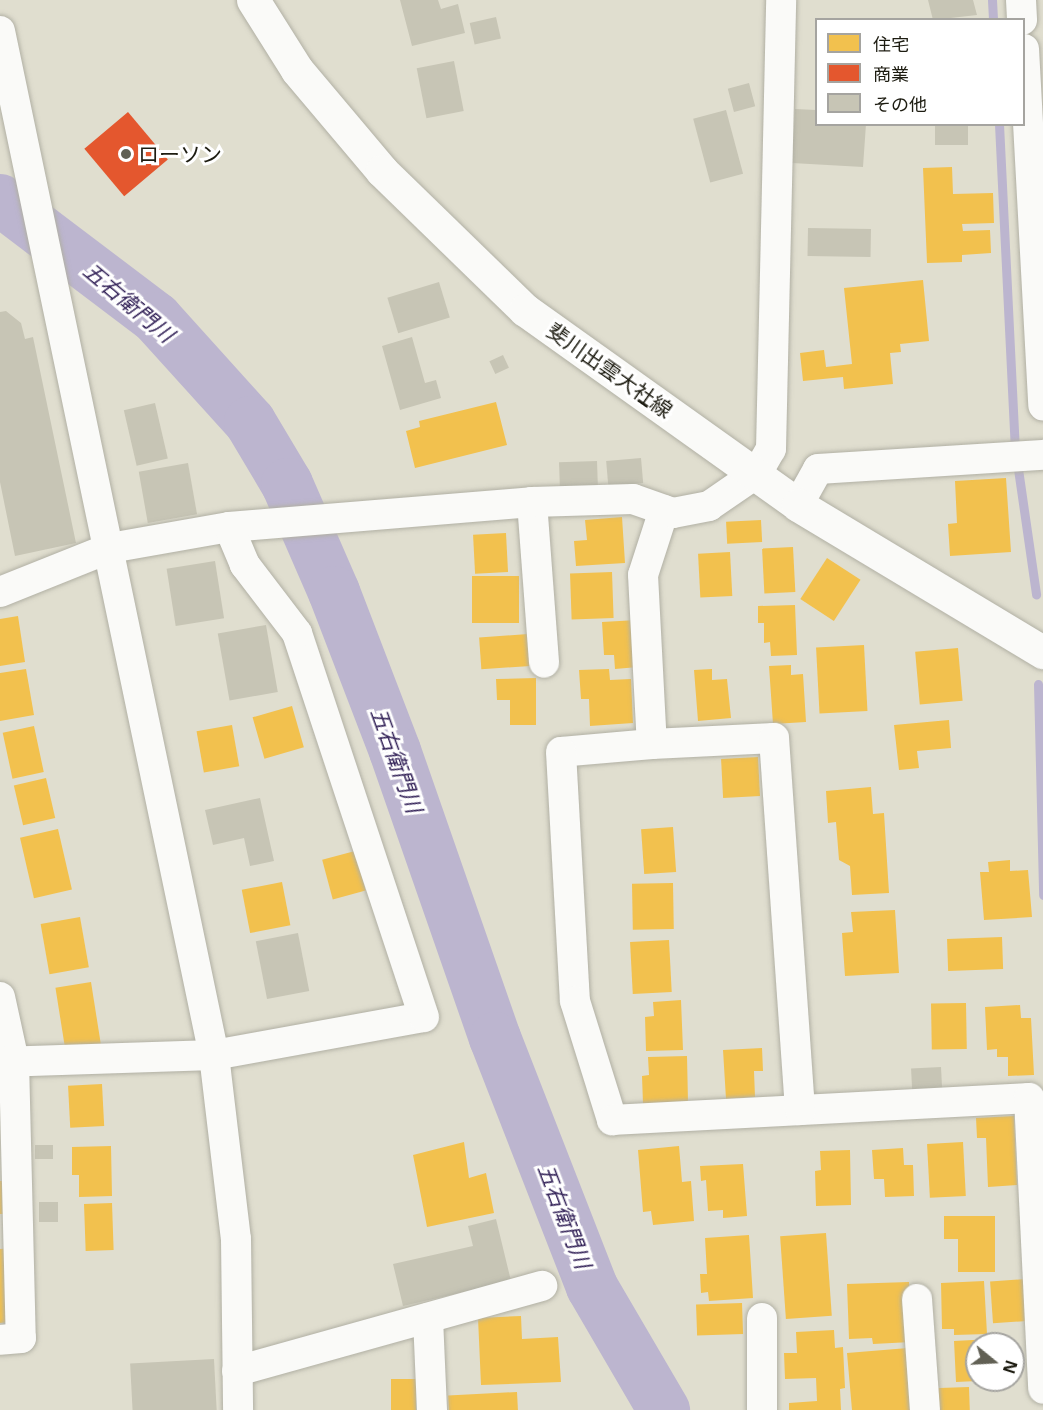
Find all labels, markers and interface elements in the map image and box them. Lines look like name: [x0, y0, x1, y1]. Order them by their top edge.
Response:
legend: [815, 18, 1025, 126]
text: 住宅: [873, 32, 909, 56]
text: 商業: [873, 62, 909, 86]
text: その他: [873, 92, 927, 116]
place label: ローソン: [138, 141, 222, 167]
marker: ローソン: [119, 147, 133, 161]
water label: 五右衛門川: [78, 257, 180, 347]
street label: 斐川出雲大社線: [543, 318, 677, 422]
water label: 五右衛門川: [366, 704, 428, 816]
water label: 五右衛門川: [533, 1160, 597, 1272]
north arrow: [965, 1332, 1025, 1392]
text: N: [998, 1357, 1023, 1377]

